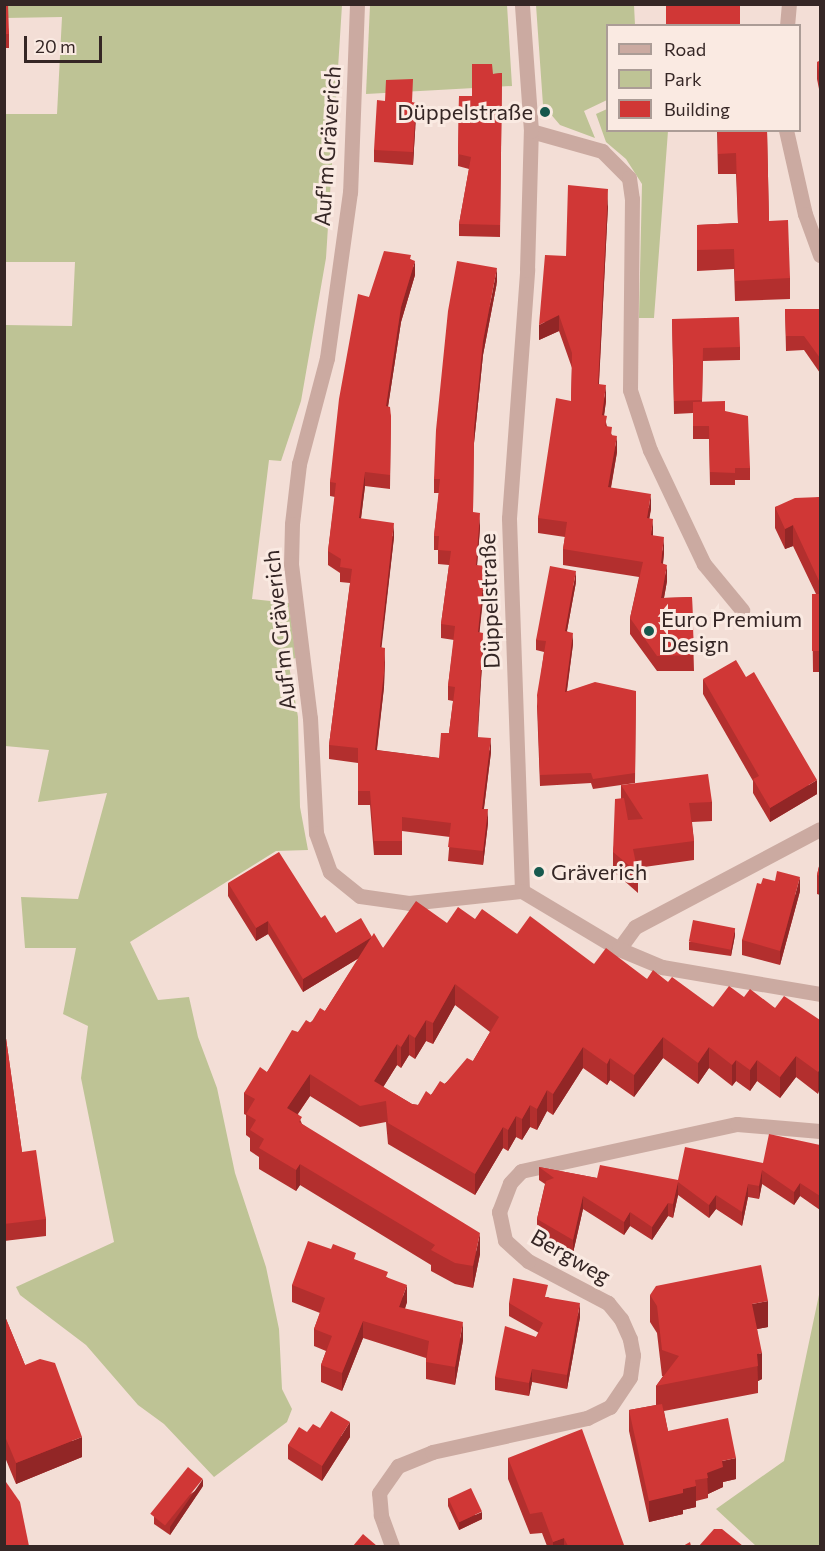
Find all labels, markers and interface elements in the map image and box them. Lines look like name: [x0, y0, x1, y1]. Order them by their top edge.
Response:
scale bar: [27, 24, 105, 62]
legend: [606, 24, 801, 132]
text: 20 m: [35, 35, 76, 57]
text: Road: [664, 38, 706, 60]
street label: Auf'm Gräverich: [308, 65, 346, 227]
text: Park: [664, 68, 702, 90]
text: Building: [664, 98, 730, 120]
place label: Düppelstraße: [397, 99, 533, 125]
marker: Düppelstraße: [538, 105, 552, 119]
street label: Düppelstraße: [473, 533, 505, 669]
street label: Auf'm Gräverich: [257, 549, 301, 711]
place label: Euro Premium Design: [661, 605, 802, 656]
marker: Euro Premium Design: [642, 624, 656, 638]
place label: Gräverich: [551, 859, 647, 885]
marker: Gräverich: [532, 865, 546, 879]
street label: Bergweg: [527, 1223, 615, 1289]

